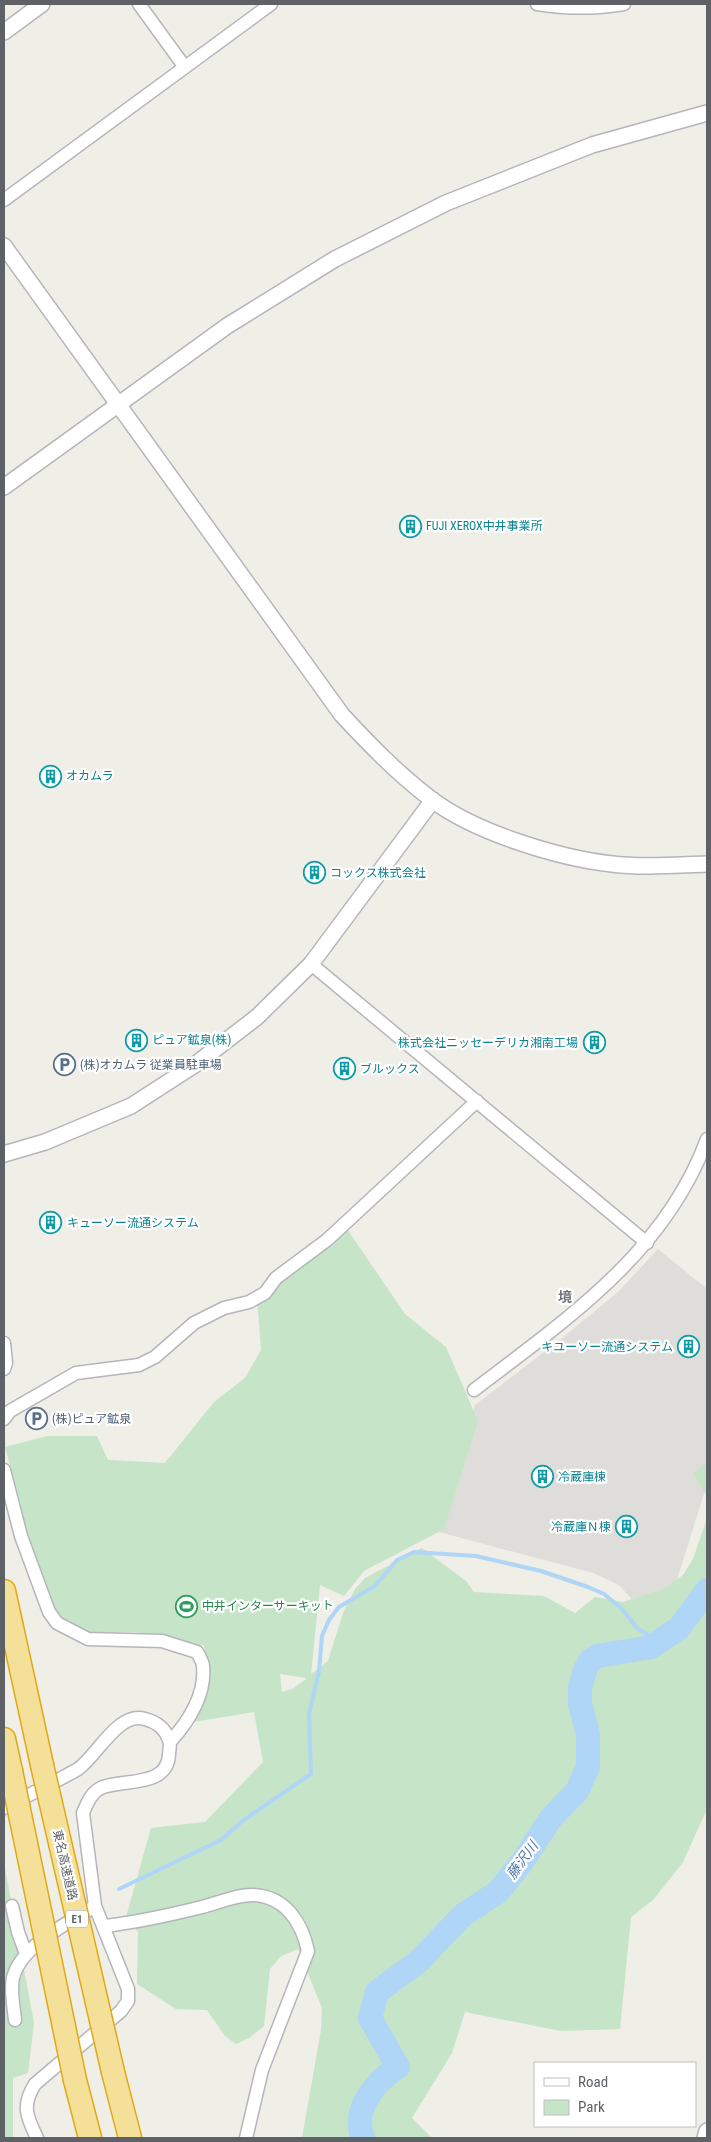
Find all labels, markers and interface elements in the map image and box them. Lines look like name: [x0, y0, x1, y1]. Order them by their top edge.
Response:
building icon: FUJI XEROX中井事業所: [398, 514, 422, 538]
place label: FUJI XEROX中井事業所: [426, 519, 543, 533]
building icon: オカムラ: [38, 764, 62, 788]
place label: オカムラ: [66, 769, 113, 783]
building icon: コックス株式会社: [302, 861, 326, 885]
place label: コックス株式会社: [330, 866, 426, 880]
building icon: ピュア鉱泉(株): [124, 1028, 148, 1052]
building icon: 株式会社ニッセーデリカ湘南工場: [582, 1031, 606, 1055]
place label: ピュア鉱泉(株): [152, 1033, 231, 1047]
place label: 株式会社ニッセーデリカ湘南工場: [398, 1036, 578, 1050]
parking icon: (株)オカムラ 従業員駐車場: [52, 1053, 76, 1077]
building icon: ブルックス: [332, 1057, 356, 1081]
place label: (株)オカムラ 従業員駐車場: [80, 1058, 222, 1072]
place label: ブルックス: [360, 1062, 420, 1076]
building icon: キューソー流通システム: [39, 1211, 63, 1235]
place label: キューソー流通システム: [67, 1216, 199, 1230]
district label: 境: [558, 1289, 572, 1305]
building icon: キユーソー流通システム: [677, 1335, 701, 1359]
place label: キユーソー流通システム: [541, 1340, 673, 1354]
parking icon: (株)ピュア鉱泉: [24, 1407, 48, 1431]
place label: (株)ピュア鉱泉: [52, 1412, 131, 1426]
building icon: 冷蔵庫棟: [530, 1465, 554, 1489]
place label: 冷蔵庫棟: [558, 1470, 606, 1484]
building icon: 冷蔵庫Ｎ棟: [615, 1515, 639, 1539]
place label: 冷蔵庫Ｎ棟: [551, 1520, 611, 1534]
sports icon: 中井インターサーキット: [174, 1594, 198, 1618]
place label: 中井インターサーキット: [202, 1599, 334, 1613]
street label: 東名高速道路: [50, 1828, 80, 1902]
water label: 藤沢川: [503, 1837, 542, 1882]
road number: E1: [66, 1910, 88, 1928]
legend: [534, 2062, 696, 2127]
text: Road: [578, 2073, 608, 2091]
text: Park: [578, 2098, 605, 2116]

